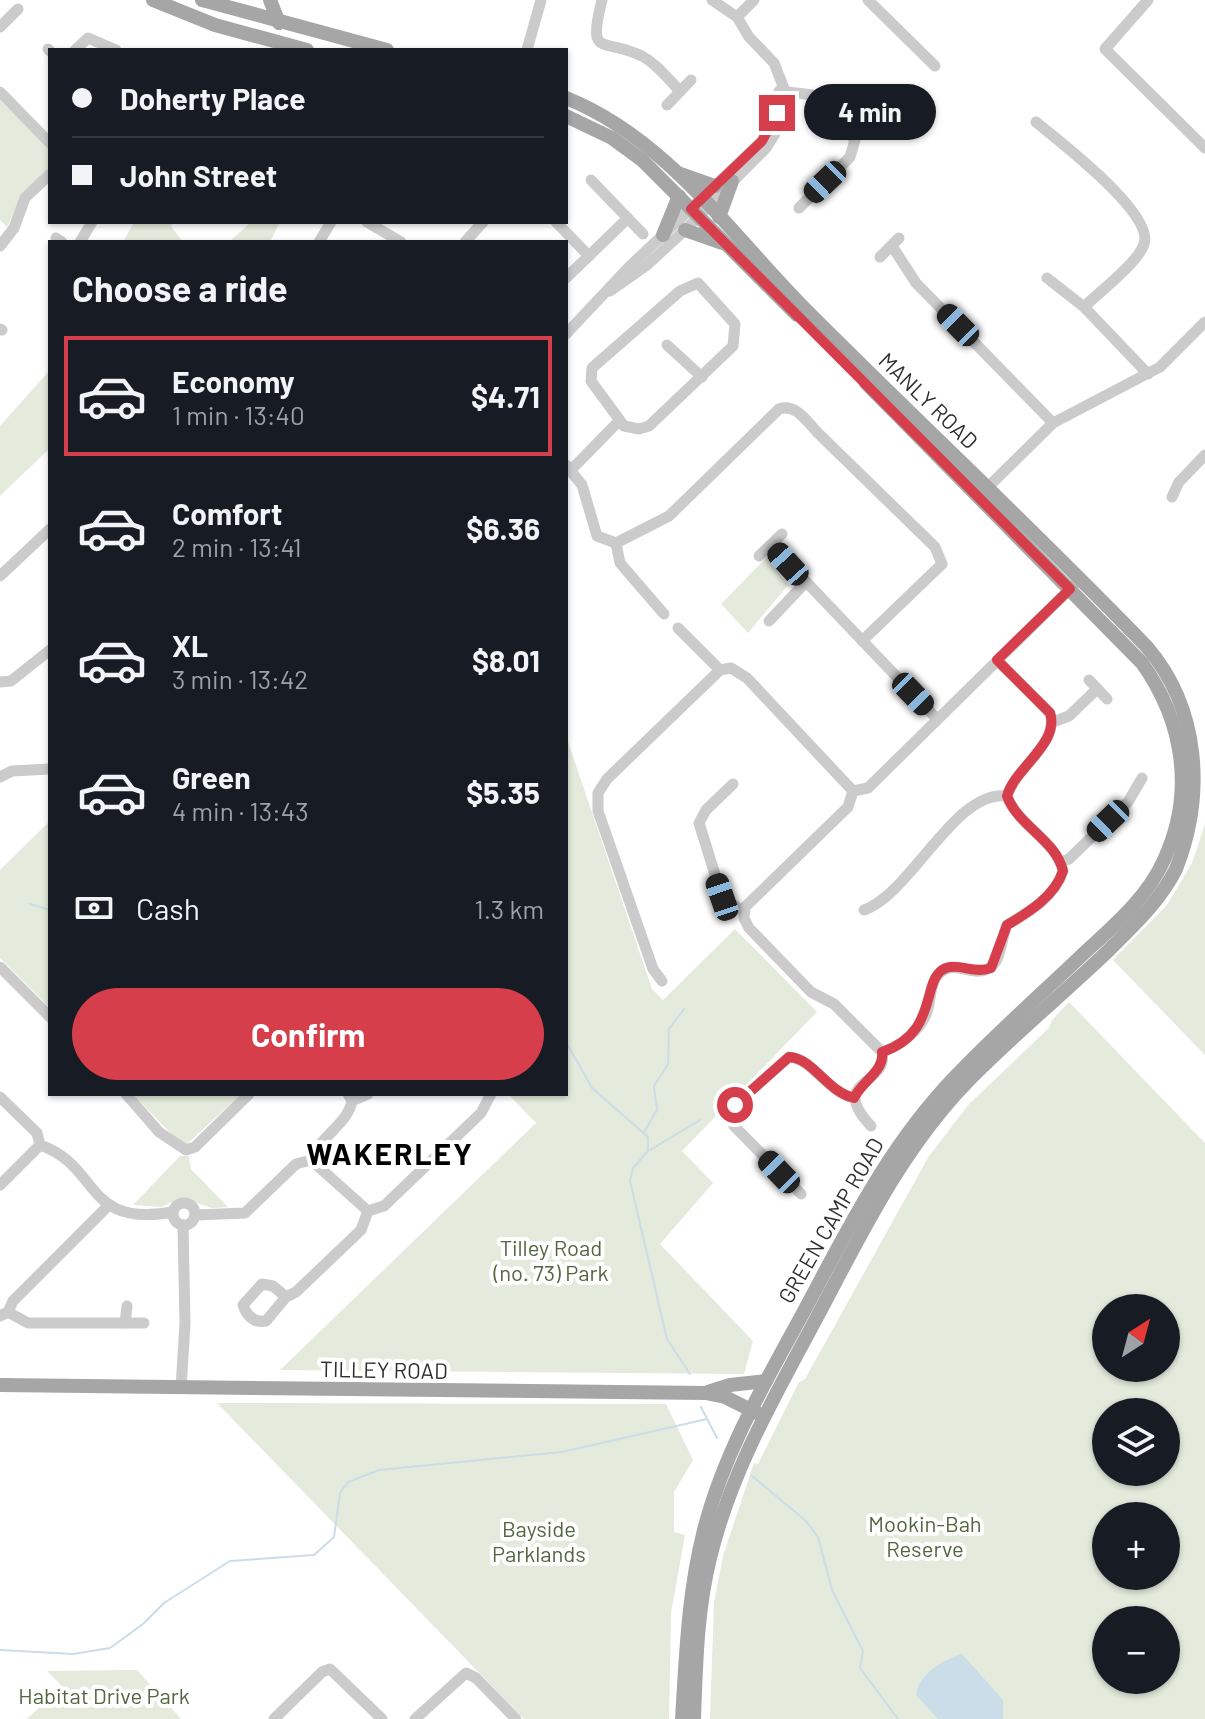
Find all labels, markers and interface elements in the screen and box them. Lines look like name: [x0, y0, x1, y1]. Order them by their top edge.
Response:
text: Doherty Place: [120, 80, 306, 116]
callout: 4 min: [805, 85, 937, 141]
route end: [759, 95, 795, 131]
text: 4 min: [838, 96, 902, 127]
text: John Street: [120, 157, 277, 193]
car: [799, 157, 851, 207]
text: Choose a ride: [72, 266, 288, 309]
car: [933, 300, 983, 350]
street label: MANLY ROAD: [874, 347, 984, 453]
icon: car: [76, 360, 148, 432]
text: Economy: [172, 363, 295, 399]
text: $4.71: [471, 378, 540, 414]
text: 1 min · 13:40: [172, 399, 305, 430]
icon: car: [76, 492, 148, 564]
text: Comfort: [172, 495, 282, 531]
text: $6.36: [466, 510, 540, 546]
text: 2 min · 13:41: [172, 531, 301, 562]
car: [763, 538, 813, 590]
icon: car: [76, 624, 148, 696]
text: XL: [172, 627, 208, 663]
text: $8.01: [472, 642, 540, 678]
text: 3 min · 13:42: [172, 663, 308, 694]
car: [888, 668, 938, 720]
icon: car: [76, 756, 148, 828]
text: Green: [172, 759, 251, 795]
text: $5.35: [466, 774, 540, 810]
text: 4 min · 13:43: [172, 795, 309, 826]
car: [1082, 796, 1134, 846]
car: [703, 870, 741, 924]
icon: cash: [72, 886, 116, 930]
text: Cash: [136, 890, 200, 926]
text: 1.3 km: [475, 893, 544, 924]
button: Confirm: [72, 988, 544, 1080]
route start: [717, 1087, 753, 1123]
street label: GREEN CAMP ROAD: [772, 1133, 888, 1307]
district label: WAKERLEY: [306, 1135, 474, 1171]
car: [754, 1146, 804, 1198]
park label: Tilley Road (no. 73) Park: [493, 1234, 608, 1285]
north arrow: [1092, 1294, 1180, 1382]
map controls: [1092, 1294, 1180, 1694]
street label: TILLEY ROAD: [320, 1355, 448, 1383]
button: layers: [1092, 1398, 1180, 1486]
button: +: [1092, 1502, 1180, 1590]
park label: Mookin-Bah Reserve: [868, 1510, 982, 1561]
park label: Bayside Parklands: [492, 1515, 586, 1566]
button: −: [1092, 1606, 1180, 1694]
park label: Habitat Drive Park: [18, 1682, 190, 1708]

